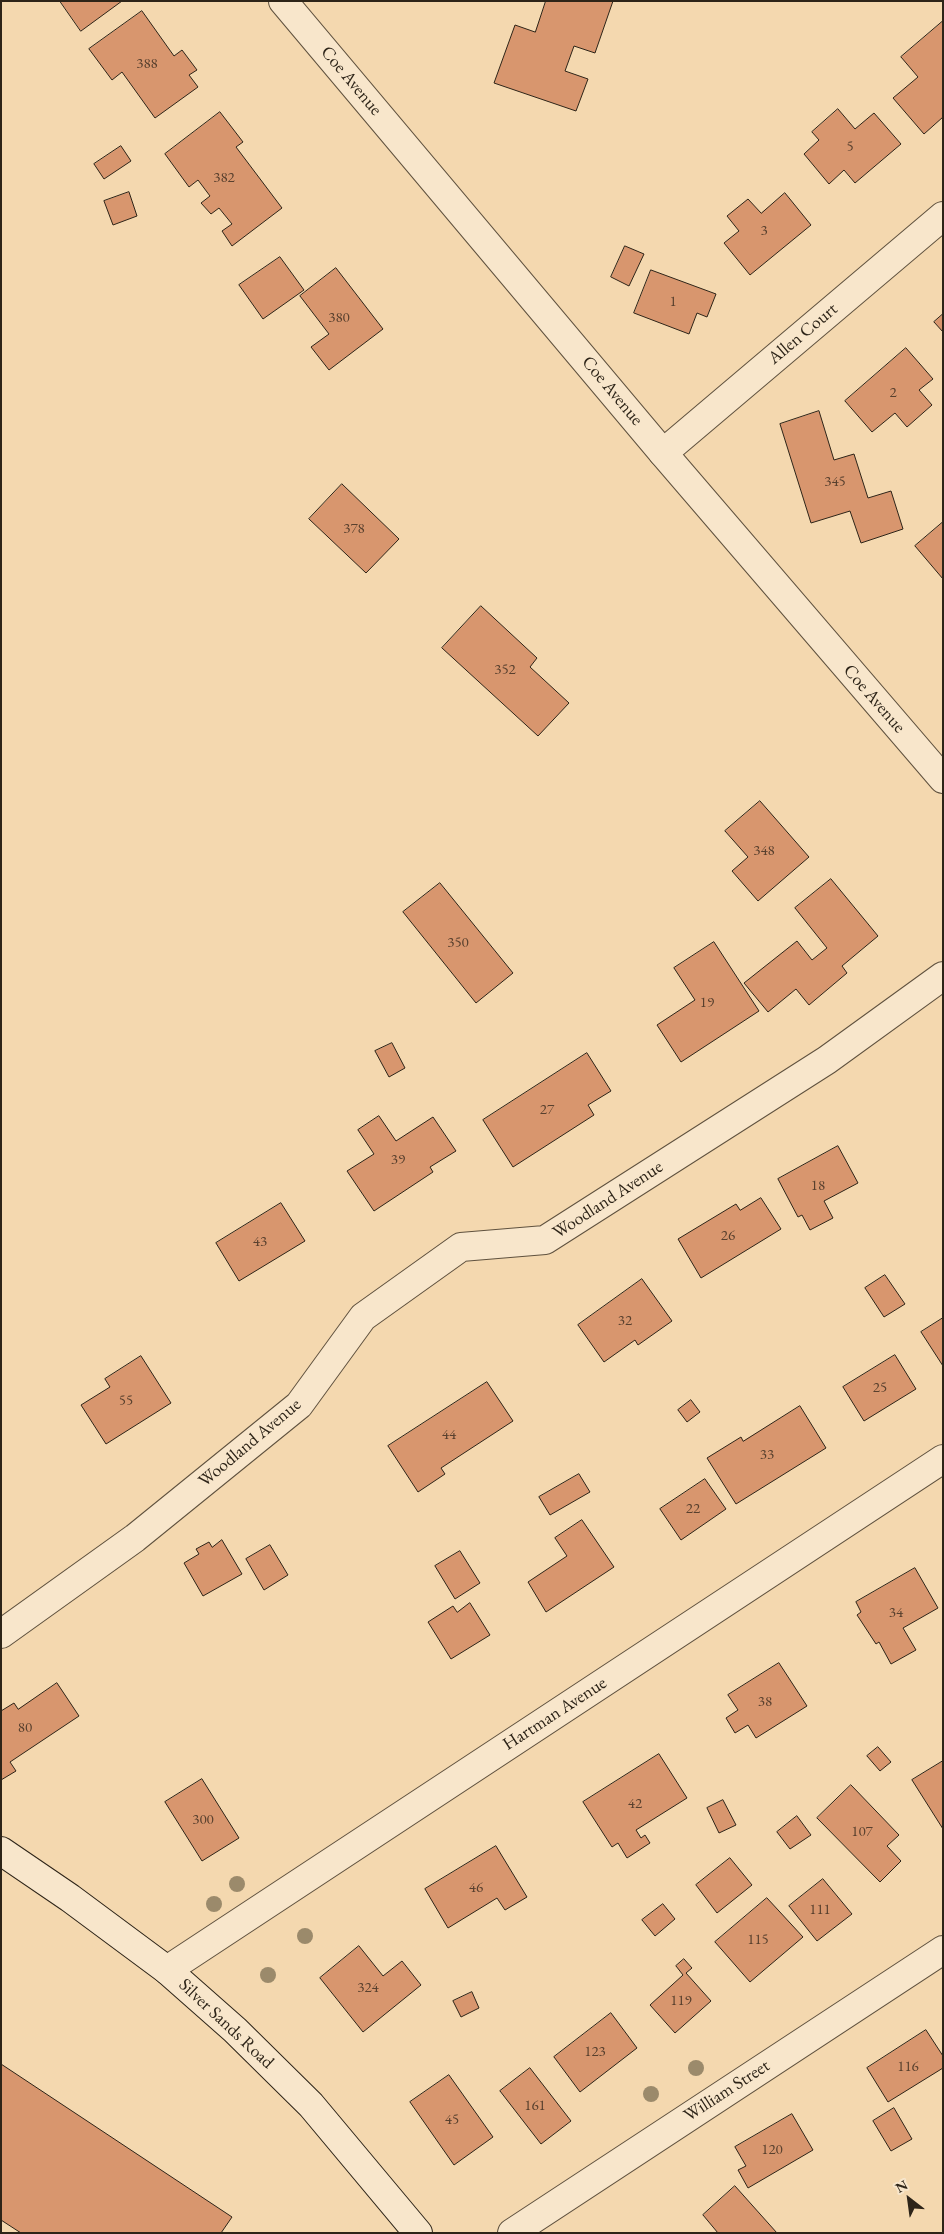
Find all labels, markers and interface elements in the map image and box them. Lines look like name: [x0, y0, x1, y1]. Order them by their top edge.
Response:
street label: Coe Avenue: [316, 42, 386, 120]
house number: 388: [136, 55, 158, 73]
house number: 5: [846, 138, 854, 156]
house number: 382: [213, 169, 235, 187]
house number: 3: [760, 222, 768, 240]
house number: 1: [669, 293, 677, 311]
street label: Allen Court: [764, 299, 842, 369]
house number: 380: [328, 309, 350, 327]
street label: Coe Avenue: [577, 352, 647, 430]
house number: 2: [889, 384, 897, 402]
house number: 345: [824, 473, 846, 491]
house number: 378: [343, 520, 365, 538]
street label: Coe Avenue: [838, 660, 910, 738]
house number: 352: [494, 661, 516, 679]
house number: 348: [753, 842, 775, 860]
house number: 350: [447, 934, 469, 952]
house number: 19: [700, 994, 714, 1012]
house number: 27: [540, 1101, 554, 1119]
house number: 39: [391, 1151, 405, 1169]
street label: Woodland Avenue: [549, 1156, 667, 1244]
house number: 18: [811, 1177, 825, 1195]
house number: 26: [721, 1227, 735, 1245]
house number: 43: [253, 1233, 267, 1251]
house number: 32: [618, 1312, 632, 1330]
house number: 25: [873, 1379, 887, 1397]
house number: 55: [119, 1392, 133, 1410]
street label: Woodland Avenue: [194, 1394, 306, 1492]
house number: 44: [442, 1426, 456, 1444]
house number: 33: [760, 1446, 774, 1464]
house number: 22: [686, 1500, 700, 1518]
house number: 34: [889, 1604, 903, 1622]
street label: Hartman Avenue: [499, 1672, 611, 1756]
house number: 38: [758, 1693, 772, 1711]
house number: 80: [18, 1719, 32, 1737]
house number: 42: [628, 1795, 642, 1813]
house number: 300: [192, 1811, 214, 1829]
house number: 107: [851, 1823, 873, 1841]
house number: 46: [469, 1879, 483, 1897]
house number: 111: [809, 1901, 831, 1919]
house number: 115: [747, 1931, 769, 1949]
street label: Silver Sands Road: [174, 1974, 278, 2074]
house number: 324: [357, 1979, 379, 1997]
house number: 119: [670, 1992, 692, 2010]
house number: 123: [584, 2043, 606, 2061]
street label: William Street: [680, 2055, 774, 2127]
house number: 116: [897, 2058, 919, 2076]
house number: 161: [524, 2097, 546, 2115]
house number: 45: [445, 2111, 459, 2129]
house number: 120: [761, 2141, 783, 2159]
north arrow: [884, 2174, 934, 2224]
text: N: [892, 2175, 911, 2197]

